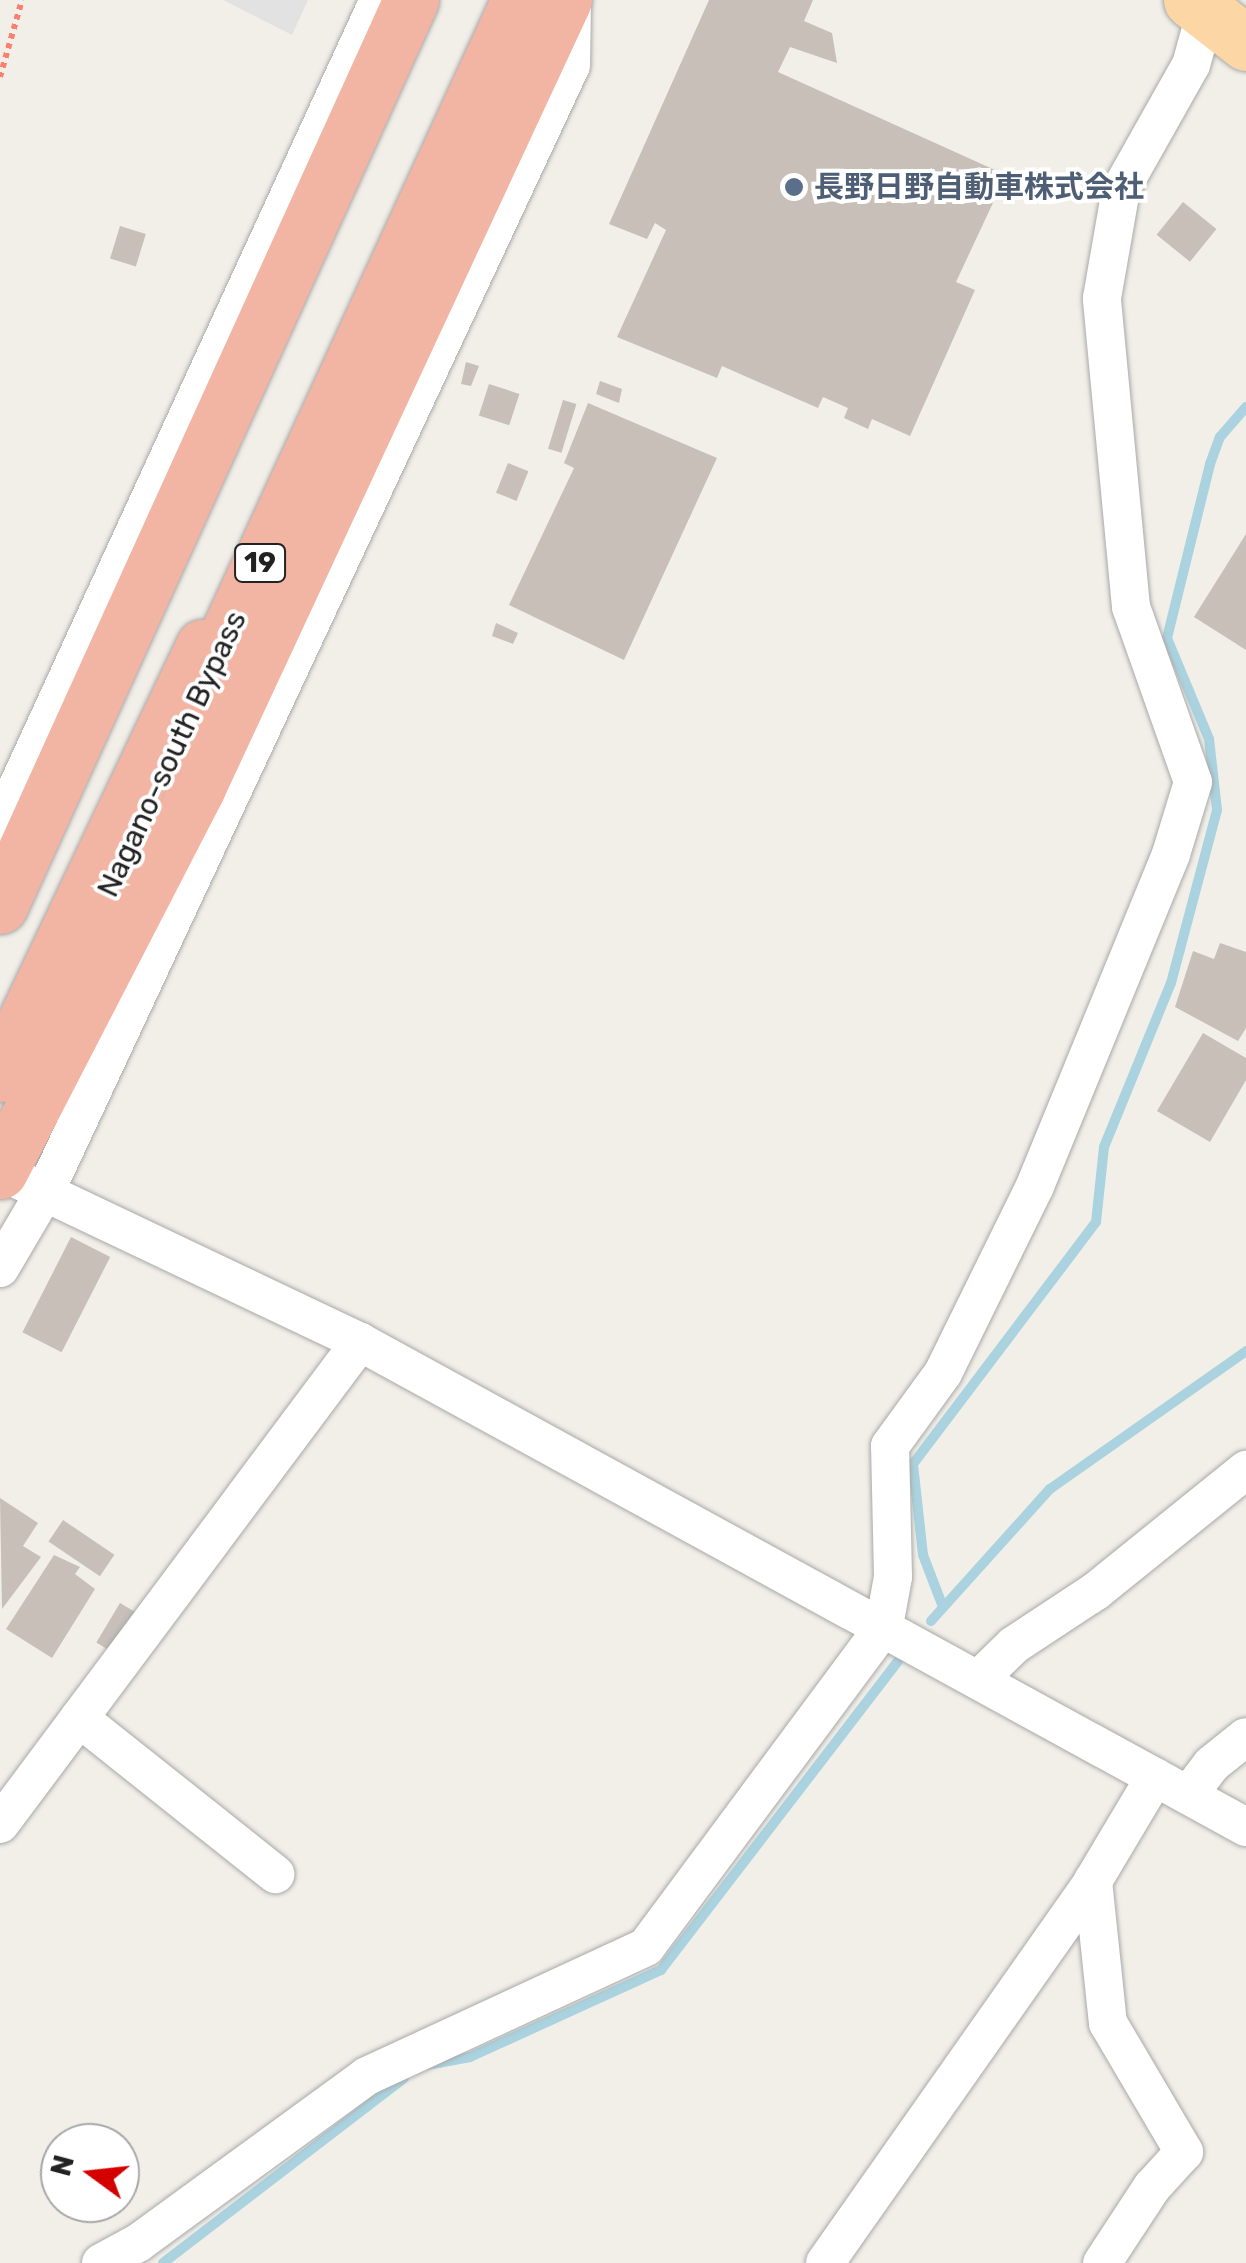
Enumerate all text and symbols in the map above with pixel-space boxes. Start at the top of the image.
place label: 長野日野自動車株式会社 [814,169,1144,205]
marker: 長野日野自動車株式会社 [783,176,805,198]
road number: 19 [232,540,288,586]
street label: Nagano-south Bypass [90,605,254,903]
north arrow [40,2123,140,2223]
text: N [44,2152,81,2180]

